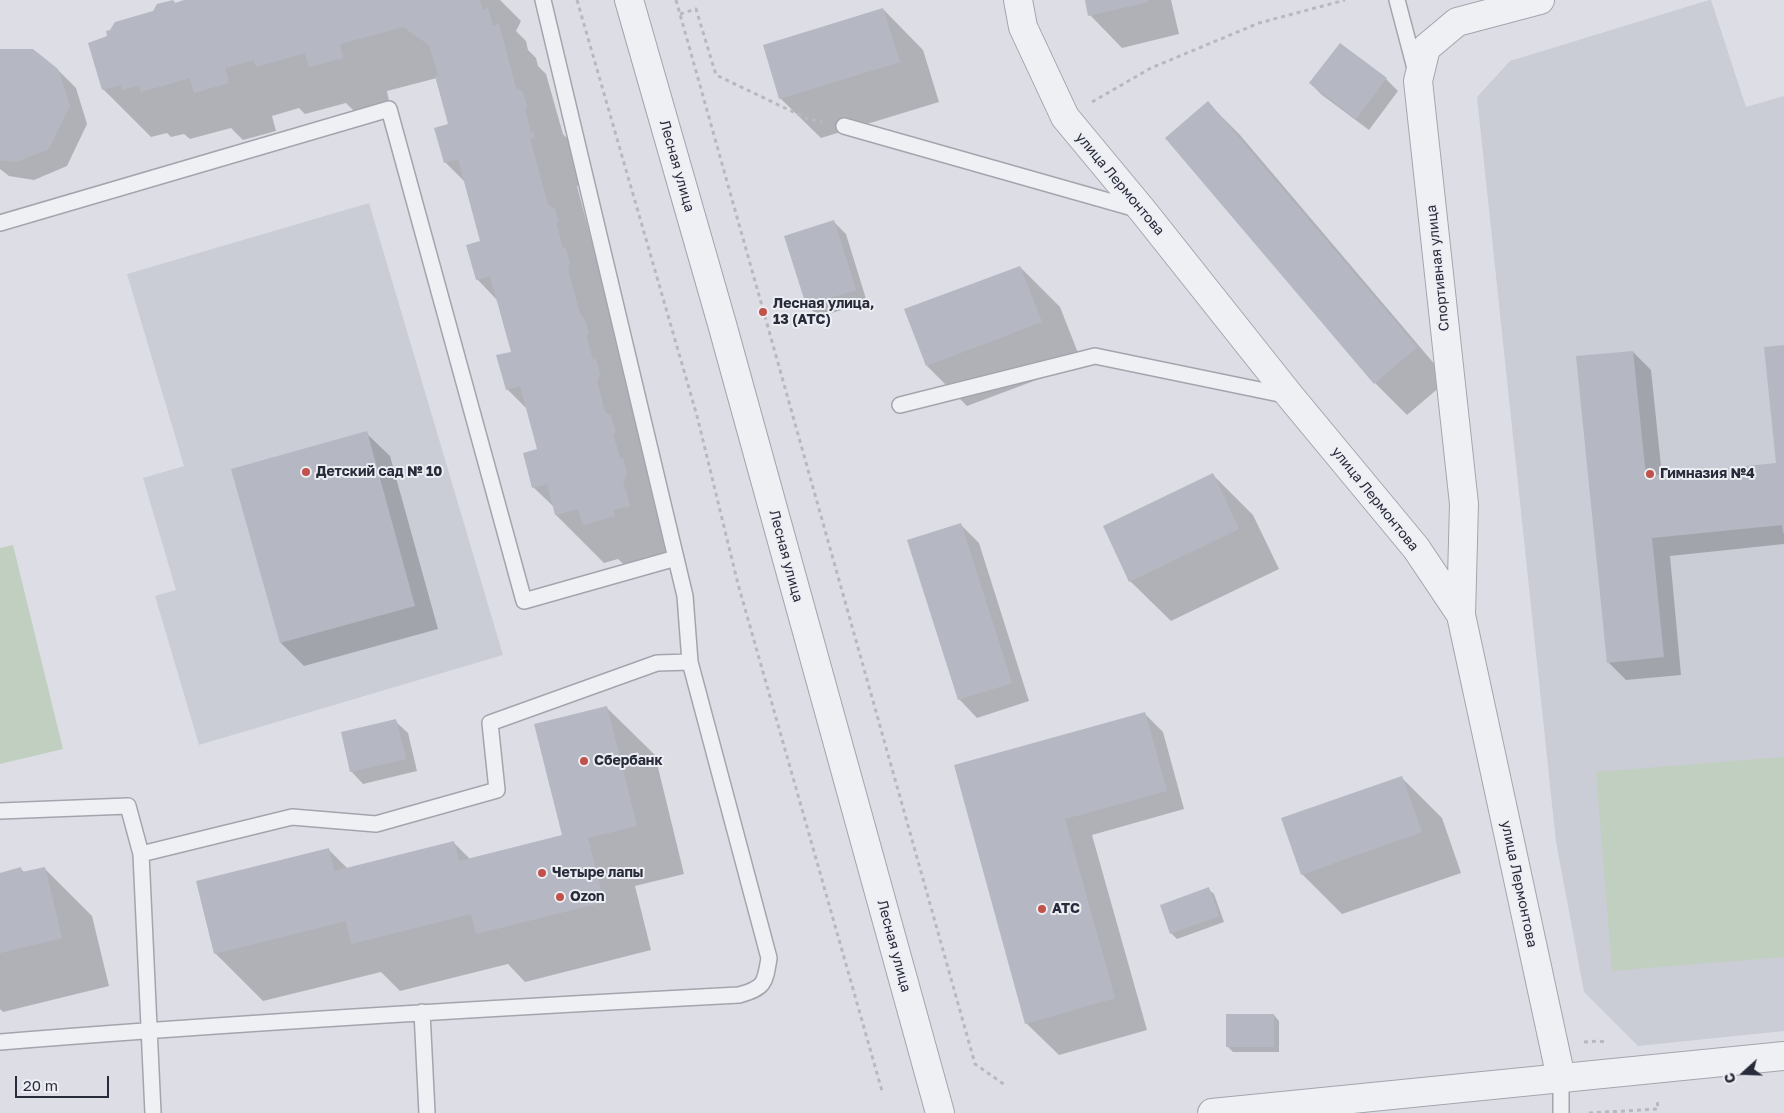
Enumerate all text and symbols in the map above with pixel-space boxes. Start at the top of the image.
street label: Лесная улица [656,118,698,214]
street label: улица Лермонтова [1072,129,1168,239]
street label: Спортивная улица [1423,204,1453,332]
place label: Лесная улица, 13 (АТС) [773,296,874,328]
marker: Лесная улица, 13 (АТС) [757,306,769,318]
street label: улица Лермонтова [1328,444,1422,554]
place label: Детский сад № 10 [316,464,442,480]
marker: Детский сад № 10 [300,466,312,478]
place label: Гимназия №4 [1660,466,1755,482]
marker: Гимназия №4 [1644,468,1656,480]
street label: Лесная улица [766,508,806,604]
place label: Сбербанк [594,753,663,769]
marker: Сбербанк [578,755,590,767]
street label: улица Лермонтова [1497,819,1541,949]
place label: Четыре лапы [552,865,644,881]
marker: Четыре лапы [536,867,548,879]
place label: Ozon [570,889,605,905]
marker: Ozon [554,891,566,903]
street label: Лесная улица [874,898,914,994]
place label: АТС [1052,901,1080,917]
marker: АТС [1036,903,1048,915]
north arrow [1719,1048,1769,1098]
scale bar [18,1066,111,1098]
text: С [1720,1071,1739,1086]
text: 20 m [23,1076,58,1094]

